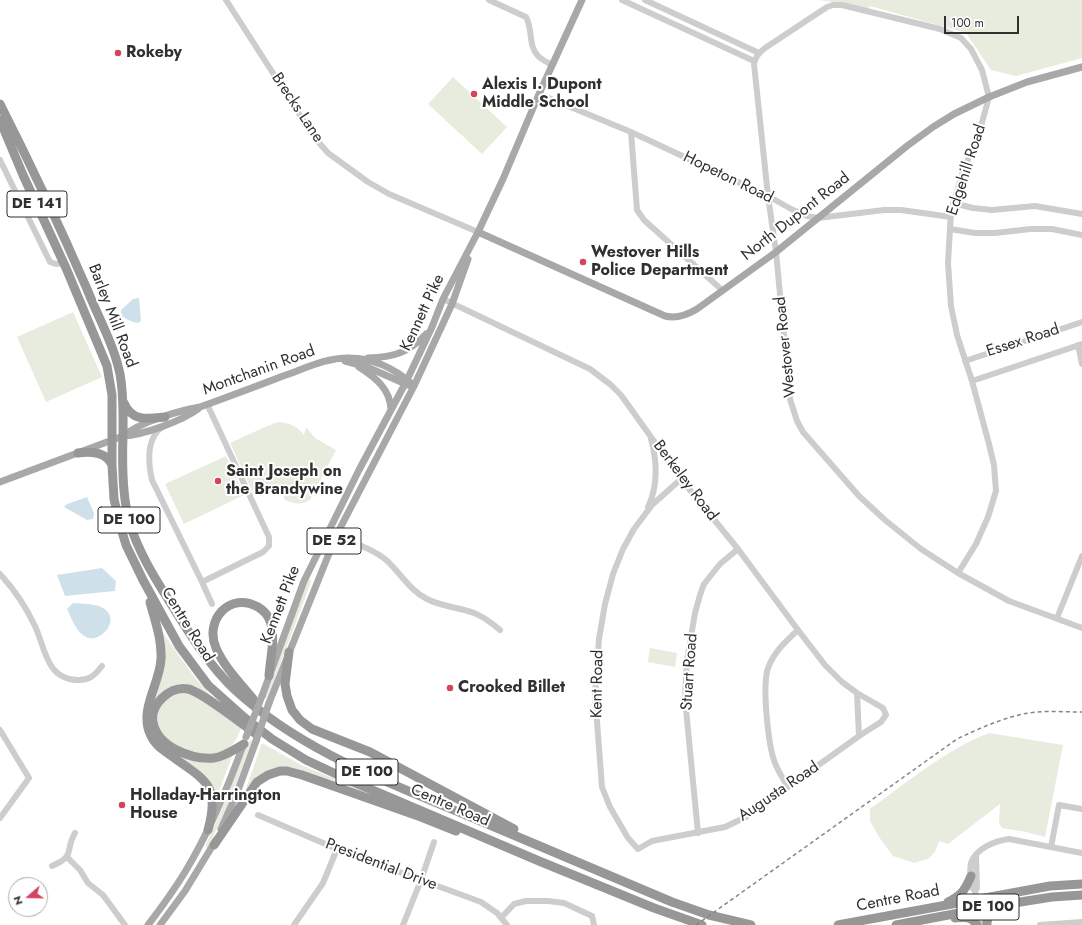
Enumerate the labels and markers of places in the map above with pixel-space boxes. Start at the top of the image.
place label: Rokeby [126,43,182,63]
marker: Rokeby [113,48,123,58]
place label: Alexis I. Dupont Middle School [482,75,602,113]
marker: Alexis I. Dupont Middle School [469,89,479,99]
place label: Westover Hills Police Department [591,243,728,281]
marker: Westover Hills Police Department [578,257,588,267]
place label: Saint Joseph on the Brandywine [226,462,343,500]
marker: Saint Joseph on the Brandywine [213,476,223,486]
place label: Crooked Billet [458,678,565,698]
marker: Crooked Billet [445,683,455,693]
place label: Holladay-Harrington House [130,786,281,824]
marker: Holladay-Harrington House [117,800,127,810]

